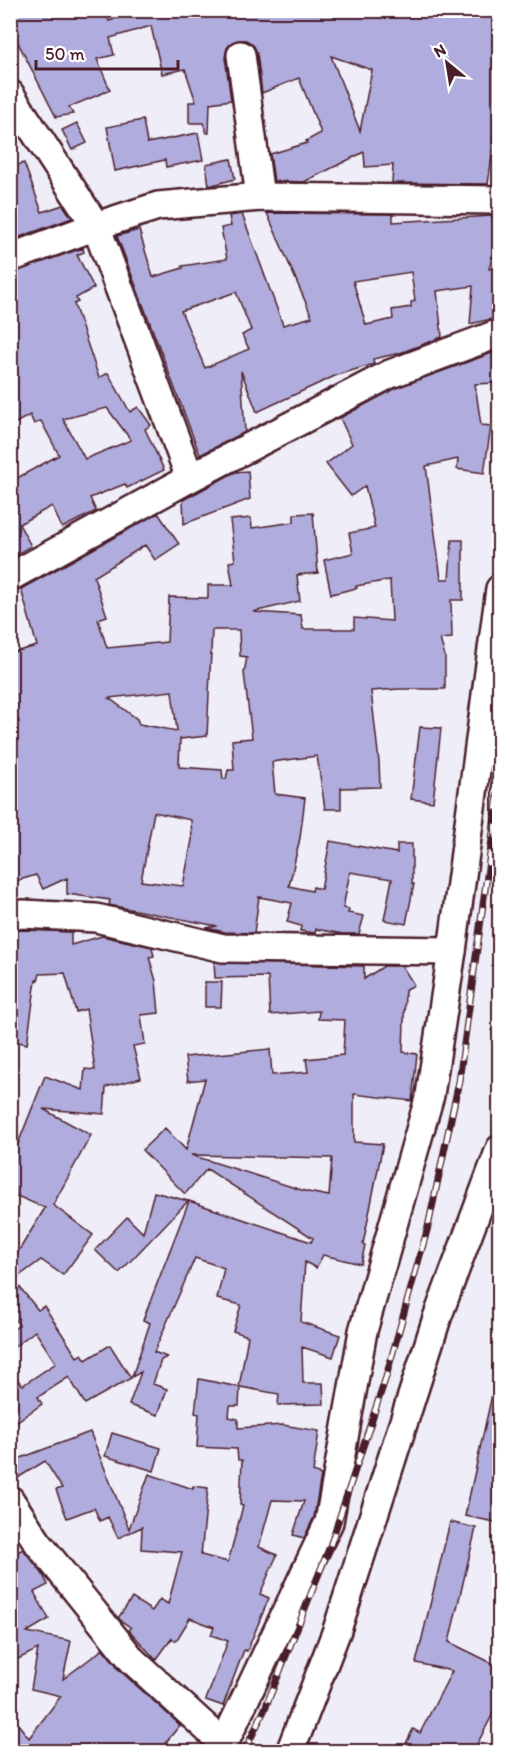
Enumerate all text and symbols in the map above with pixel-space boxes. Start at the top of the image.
scale bar [36,33,178,71]
north arrow [417,33,477,93]
text: N [430,40,449,61]
text: 50 m [45,43,85,65]

